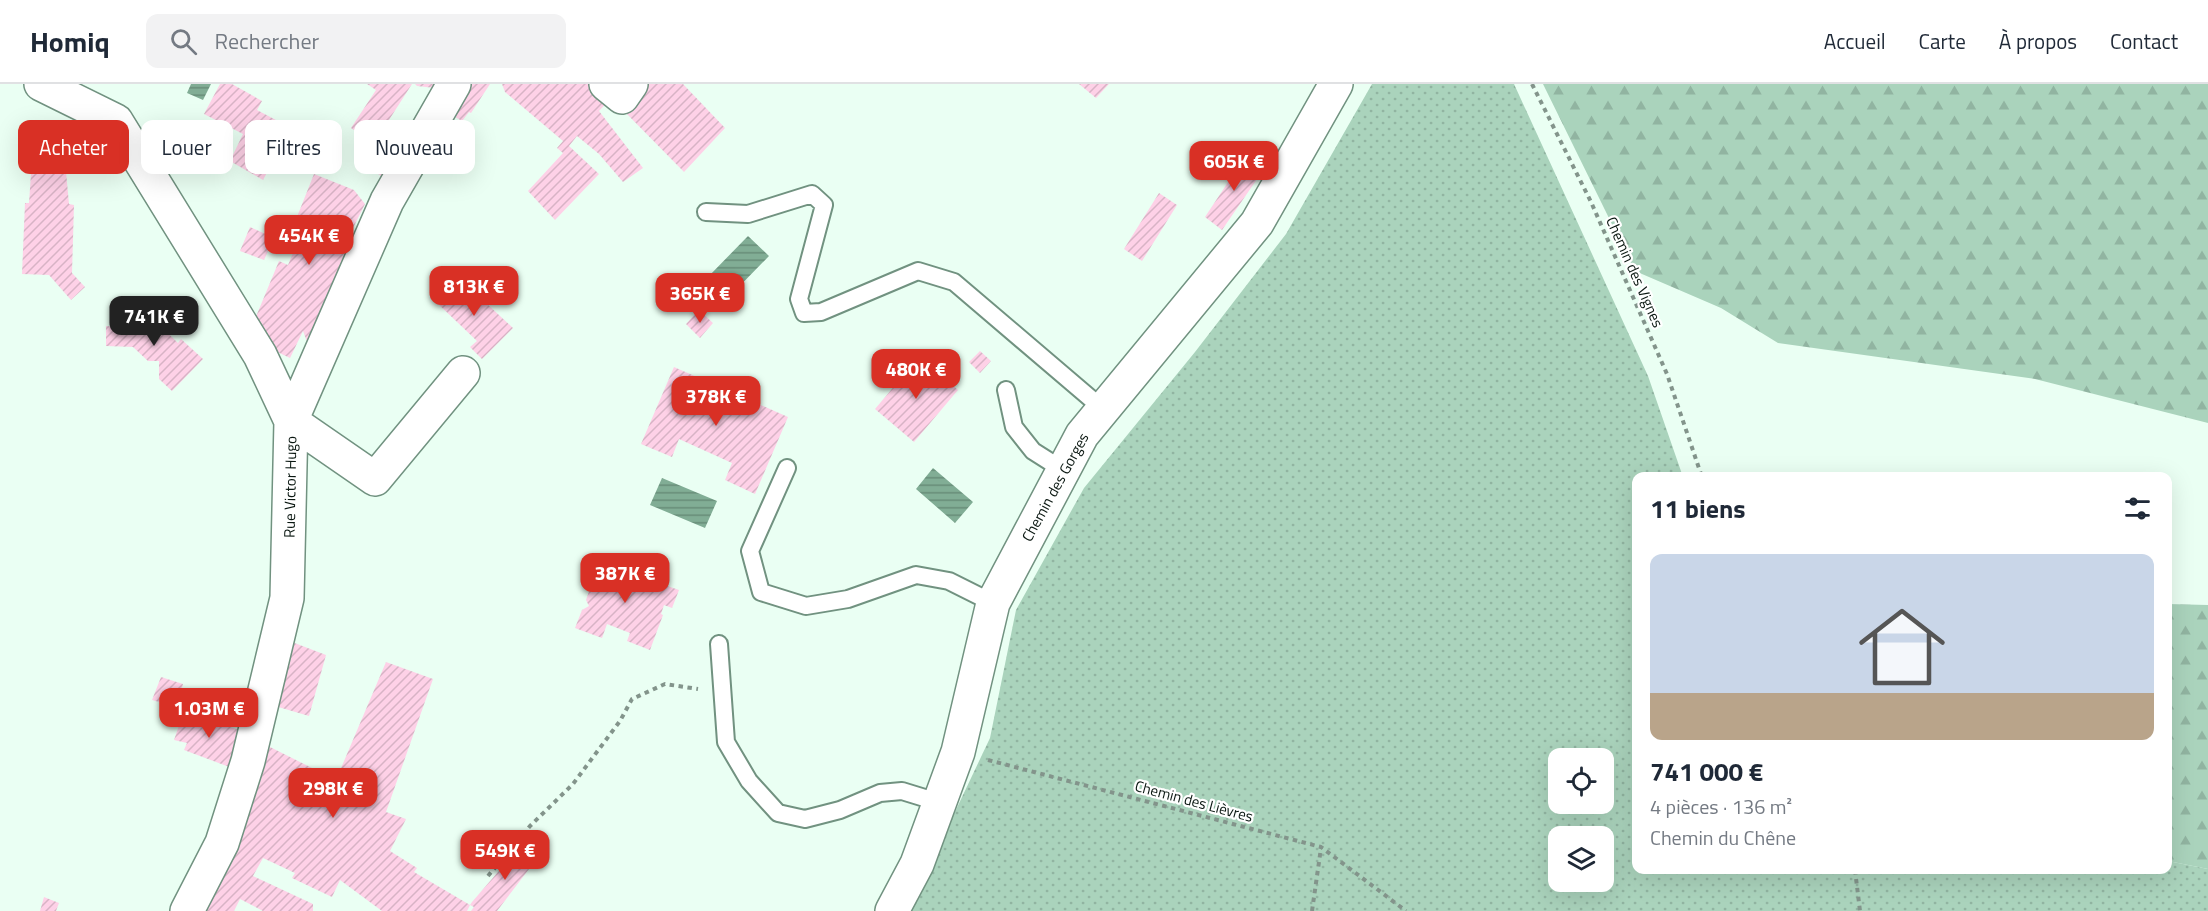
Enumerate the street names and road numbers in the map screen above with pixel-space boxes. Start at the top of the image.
street label: Chemin des Vignes [1600,213,1670,331]
street label: Chemin des Gorges [1016,428,1094,546]
street label: Rue Victor Hugo [278,436,302,538]
street label: Chemin des Lièvres [1132,774,1256,828]

